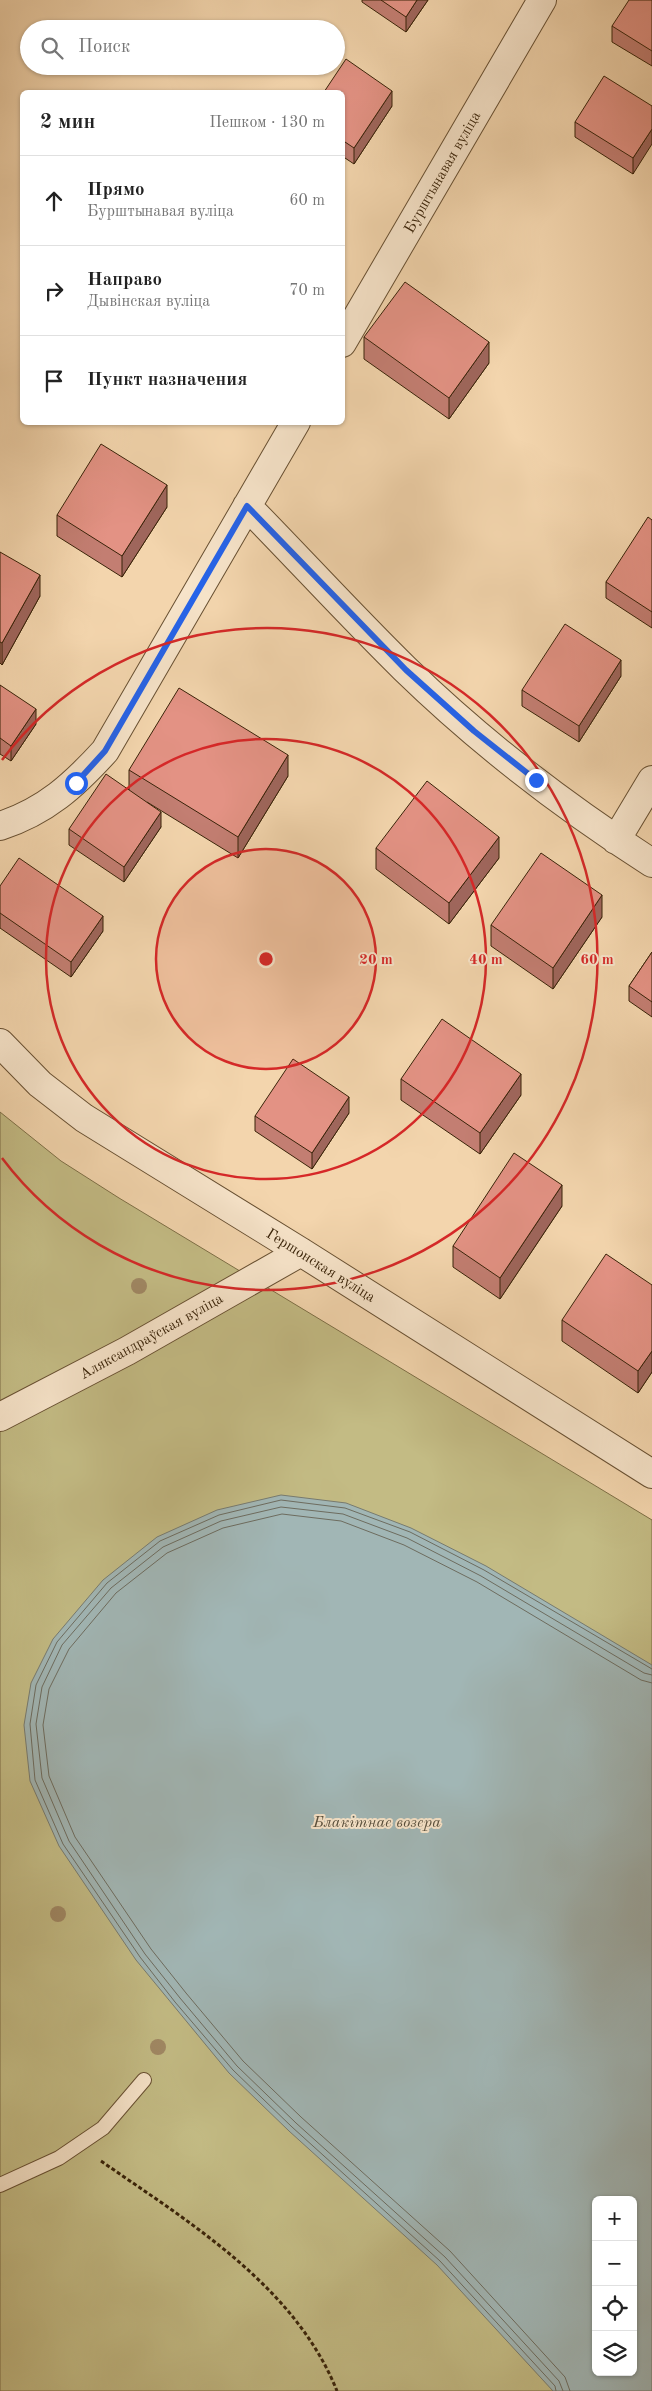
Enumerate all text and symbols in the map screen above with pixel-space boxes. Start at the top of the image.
search box [20,20,345,75]
icon: search [38,34,66,62]
text: Поиск [78,38,130,57]
street label: Бурштынавая вуліца [402,109,485,236]
text: 2 мин [40,112,95,133]
text: Пешком · 130 m [209,115,325,131]
text: Прямо [87,181,145,200]
icon: ahead [40,187,68,215]
text: 60 m [289,193,325,209]
text: Бурштынавая вуліца [87,204,234,220]
text: Направо [87,271,162,290]
icon: right [40,277,68,305]
text: 70 m [289,283,325,299]
text: Дывінская вуліца [87,294,210,310]
icon: arrive [40,367,68,395]
text: Пункт назначения [87,371,247,390]
route end [525,769,548,792]
route start [65,772,88,795]
centre of rings [257,950,275,968]
text: 20 m [359,953,393,968]
text: 40 m [469,953,503,968]
text: 60 m [580,953,614,968]
street label: Гершонская вуліца [263,1227,378,1306]
street label: Аляксандраўская вуліца [78,1291,226,1383]
water label: Блакітнае возера [312,1815,441,1831]
map controls [592,2196,637,2376]
button: + [592,2196,637,2241]
button: − [592,2241,637,2286]
button: locate [592,2286,637,2331]
button: layers [592,2331,637,2376]

